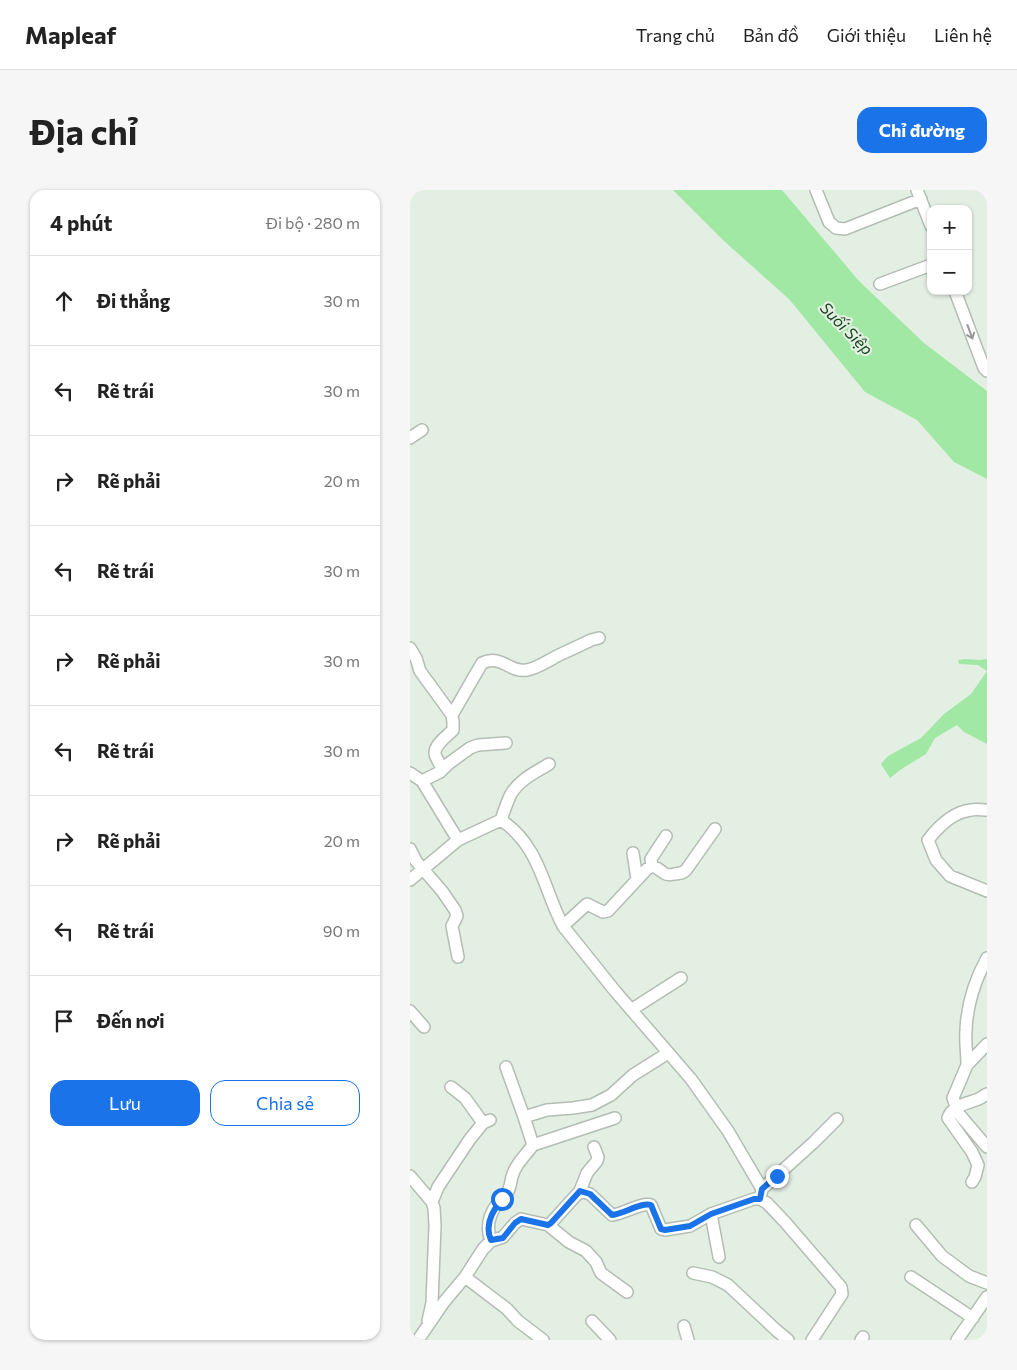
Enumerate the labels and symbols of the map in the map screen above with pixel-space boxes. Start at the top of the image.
water label: Suối Siệp [817,298,877,358]
one-way arrow [966,324,975,339]
route end [766,1165,789,1188]
route start [491,1188,514,1211]

